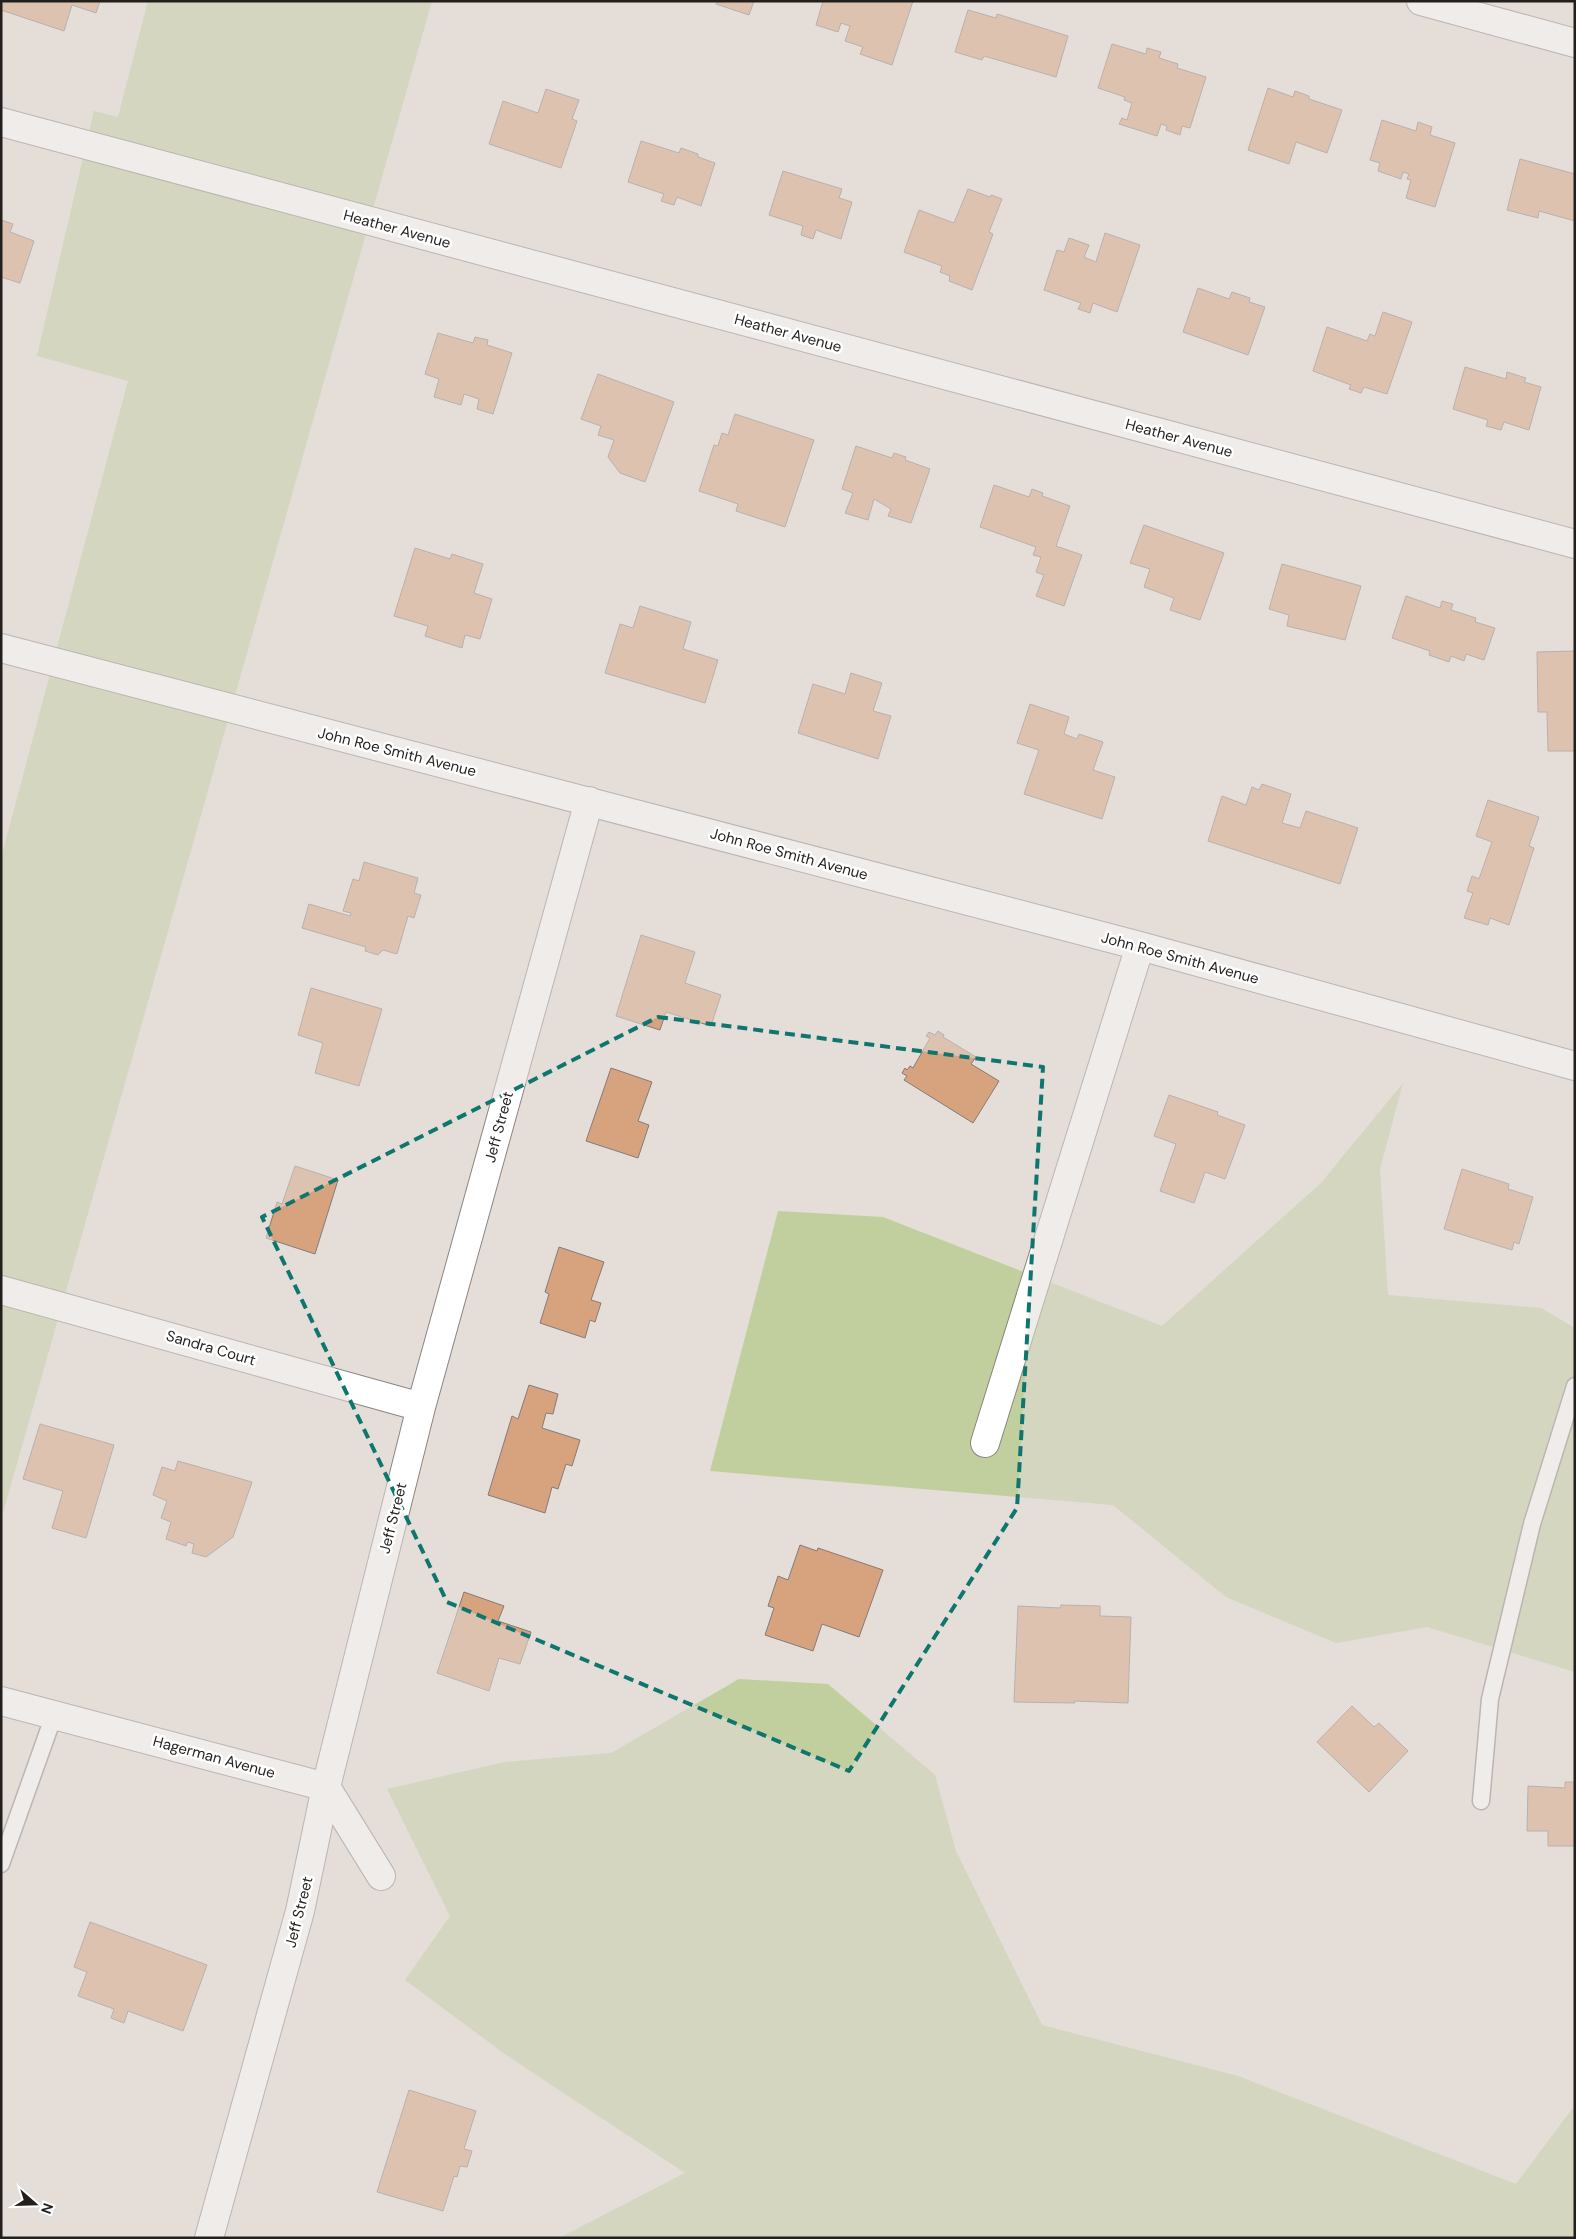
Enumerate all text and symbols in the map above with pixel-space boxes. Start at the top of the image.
street label: Heather Avenue [341,205,453,253]
street label: Heather Avenue [732,309,844,357]
street label: Heather Avenue [1123,414,1235,462]
street label: John Roe Smith Avenue [316,723,478,781]
street label: John Roe Smith Avenue [708,823,870,885]
street label: John Roe Smith Avenue [1099,927,1261,989]
street label: Jeff Street [480,1089,518,1165]
street label: Sandra Court [164,1326,258,1370]
street label: Jeff Street [374,1480,412,1556]
street label: Hagerman Avenue [151,1731,277,1783]
street label: Jeff Street [280,1874,318,1950]
north arrow [10,2179,60,2229]
text: N [37,2201,57,2216]

